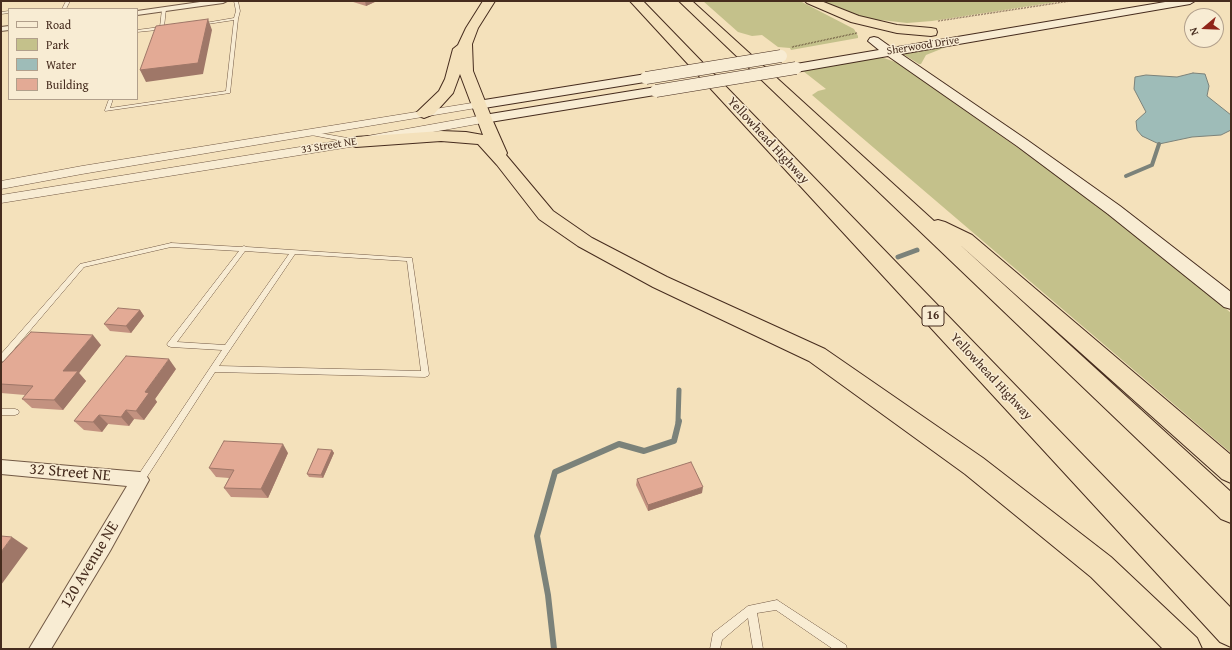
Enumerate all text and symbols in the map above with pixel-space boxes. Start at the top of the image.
legend [8,8,138,100]
north arrow [1184,8,1224,48]
text: Road [46,16,71,33]
text: N [1185,26,1202,38]
street label: Sherwood Drive [886,34,960,58]
text: Park [46,36,69,53]
text: Water [46,56,76,73]
text: Building [46,76,89,93]
street label: Yellowhead Highway [724,94,812,188]
street label: 33 Street NE [300,135,358,157]
road number: 16 [922,306,944,326]
street label: Yellowhead Highway [947,330,1035,424]
street label: 32 Street NE [29,460,111,486]
street label: 120 Avenue NE [57,518,123,612]

